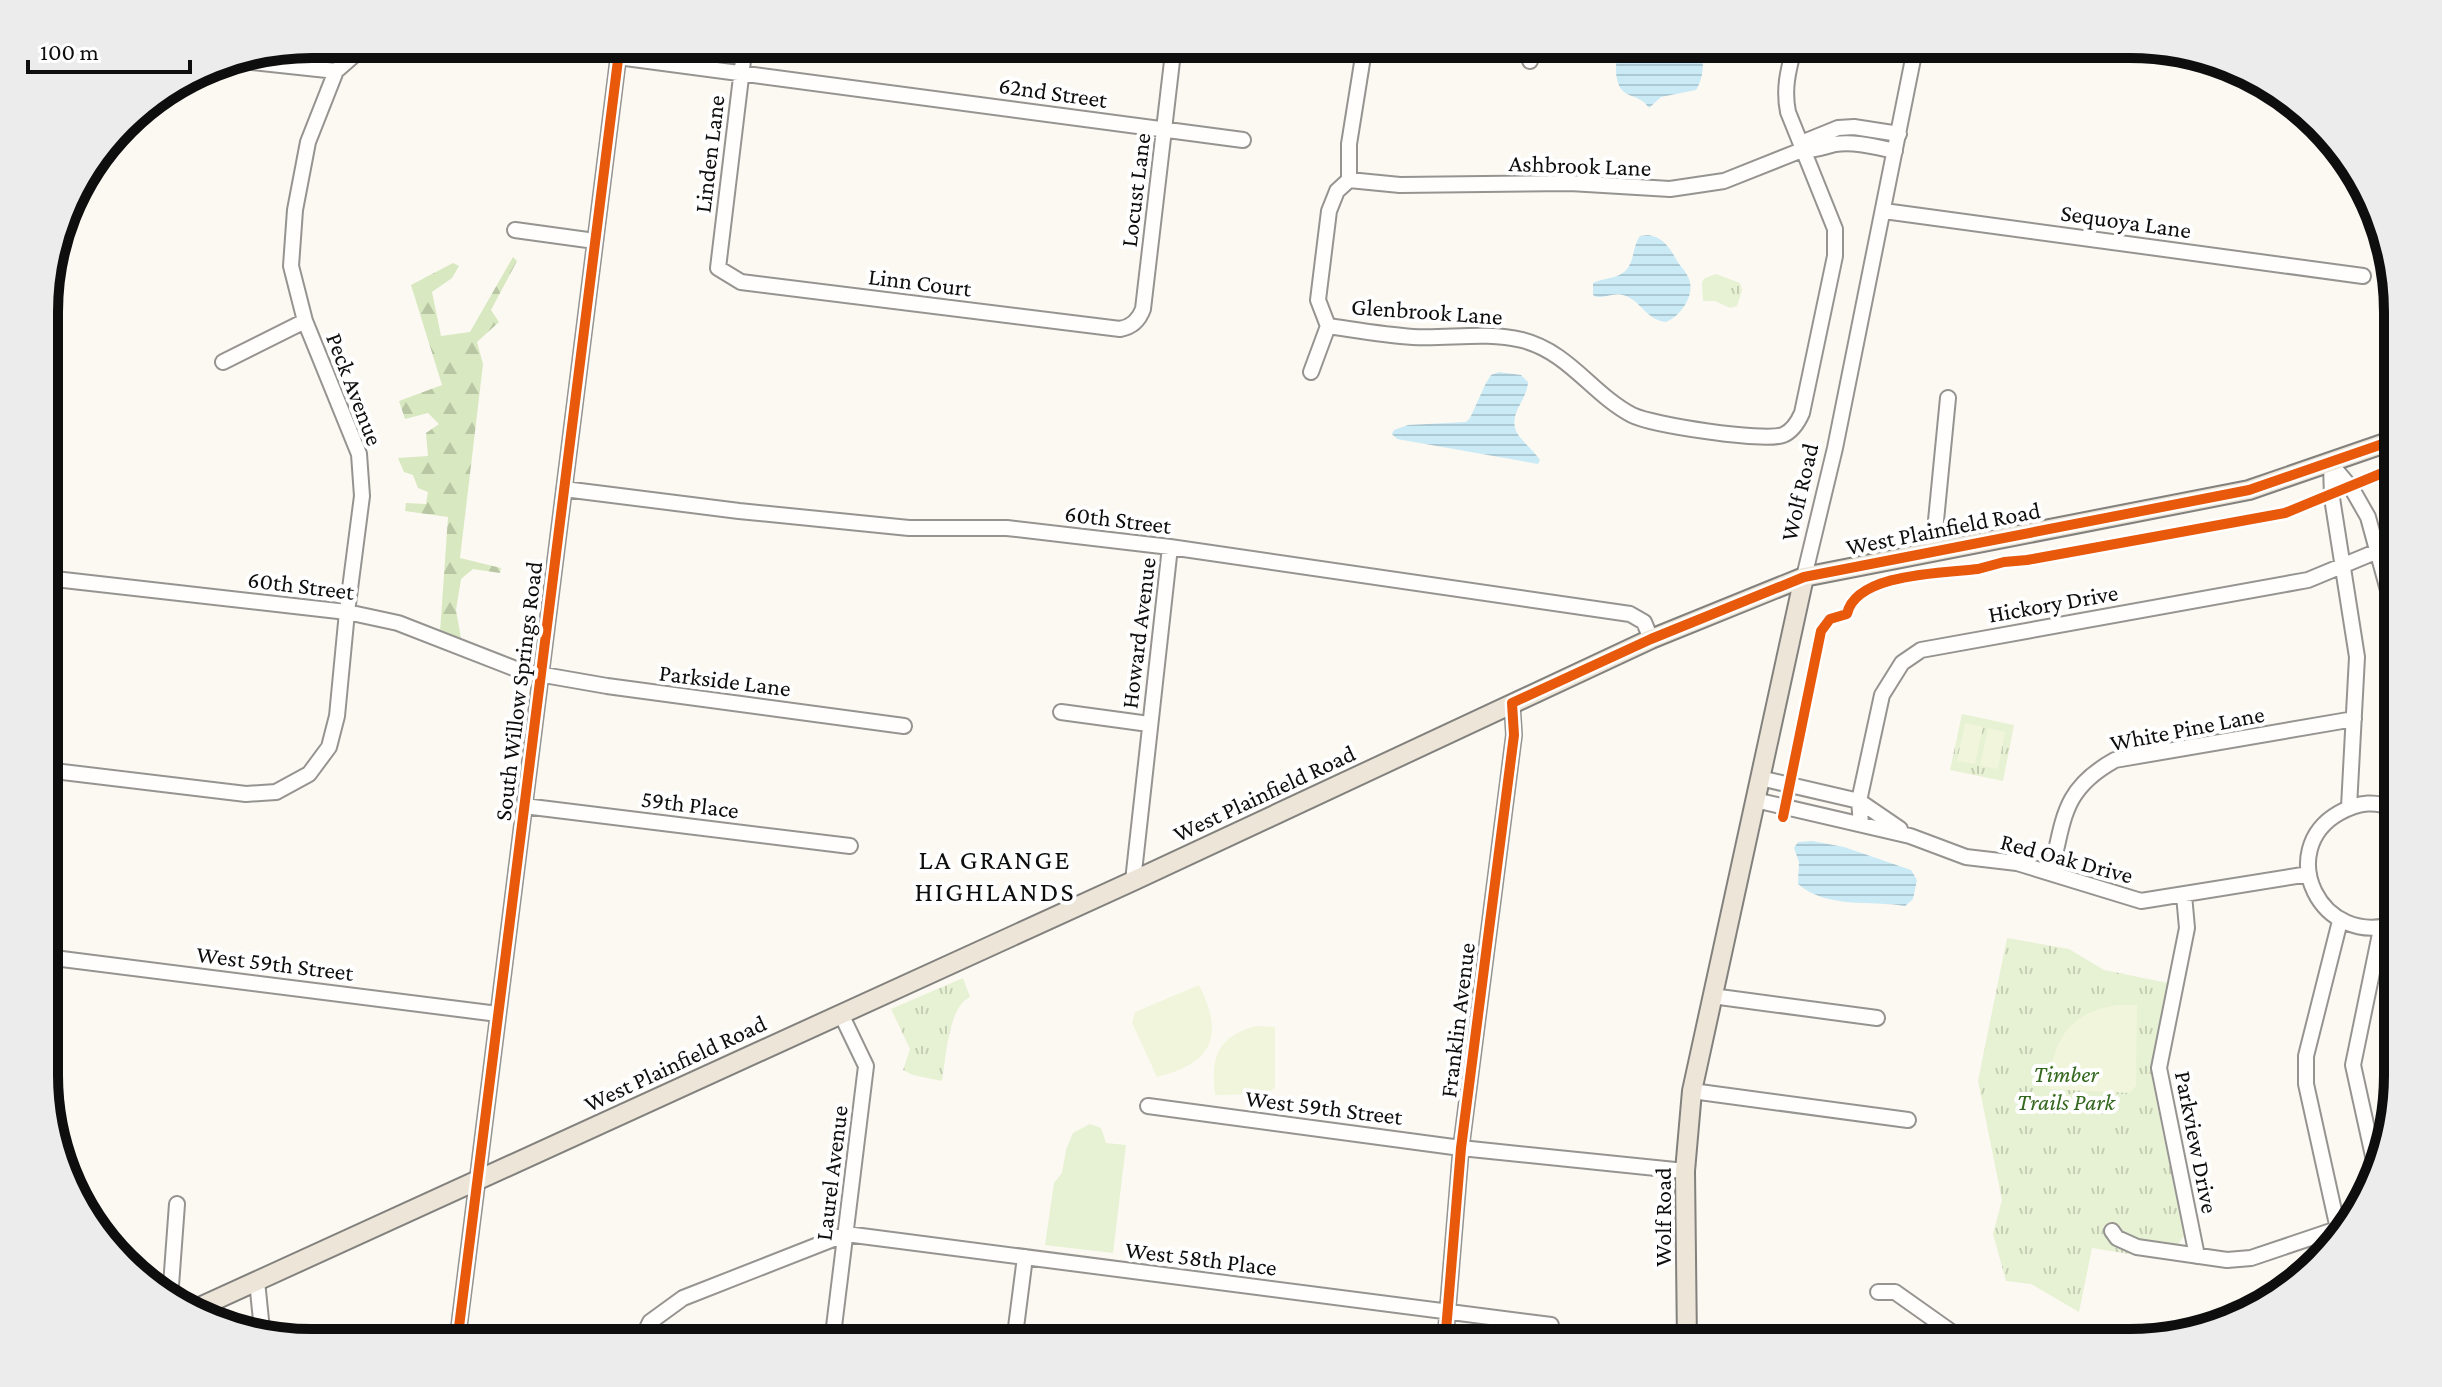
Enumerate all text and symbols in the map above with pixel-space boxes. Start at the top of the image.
scale bar [28,24,190,74]
text: 100 m [40,38,99,65]
street label: 62nd Street [997,71,1110,113]
street label: Linden Lane [688,94,730,214]
street label: Locust Lane [1115,131,1155,249]
street label: Ashbrook Lane [1508,149,1652,181]
street label: Sequoya Lane [2059,198,2193,244]
street label: Linn Court [867,262,974,302]
street label: Glenbrook Lane [1350,292,1504,330]
street label: Peck Avenue [321,329,389,449]
street label: Wolf Road [1775,440,1823,544]
street label: West Plainfield Road [1843,496,2043,560]
street label: 60th Street [1063,499,1174,539]
street label: Howard Avenue [1115,556,1161,710]
street label: South Willow Springs Road [489,559,547,822]
street label: 60th Street [246,565,357,605]
street label: Hickory Drive [1986,578,2120,628]
street label: Parkside Lane [658,659,792,701]
street label: White Pine Lane [2107,700,2267,756]
street label: West Plainfield Road [1169,739,1360,847]
street label: 59th Place [640,785,740,823]
street label: Red Oak Drive [1998,827,2136,889]
district label: LA GRANGE HIGHLANDS [914,844,1076,907]
street label: West 59th Street [195,940,356,986]
street label: Franklin Avenue [1434,941,1480,1099]
street label: West Plainfield Road [580,1009,771,1117]
park label: Timber Trails Park [2017,1060,2117,1115]
street label: Parkview Drive [2170,1069,2224,1215]
street label: West 59th Street [1244,1084,1405,1130]
street label: Laurel Avenue [809,1104,853,1242]
street label: Wolf Road [1649,1167,1676,1267]
street label: West 58th Place [1124,1235,1278,1281]

